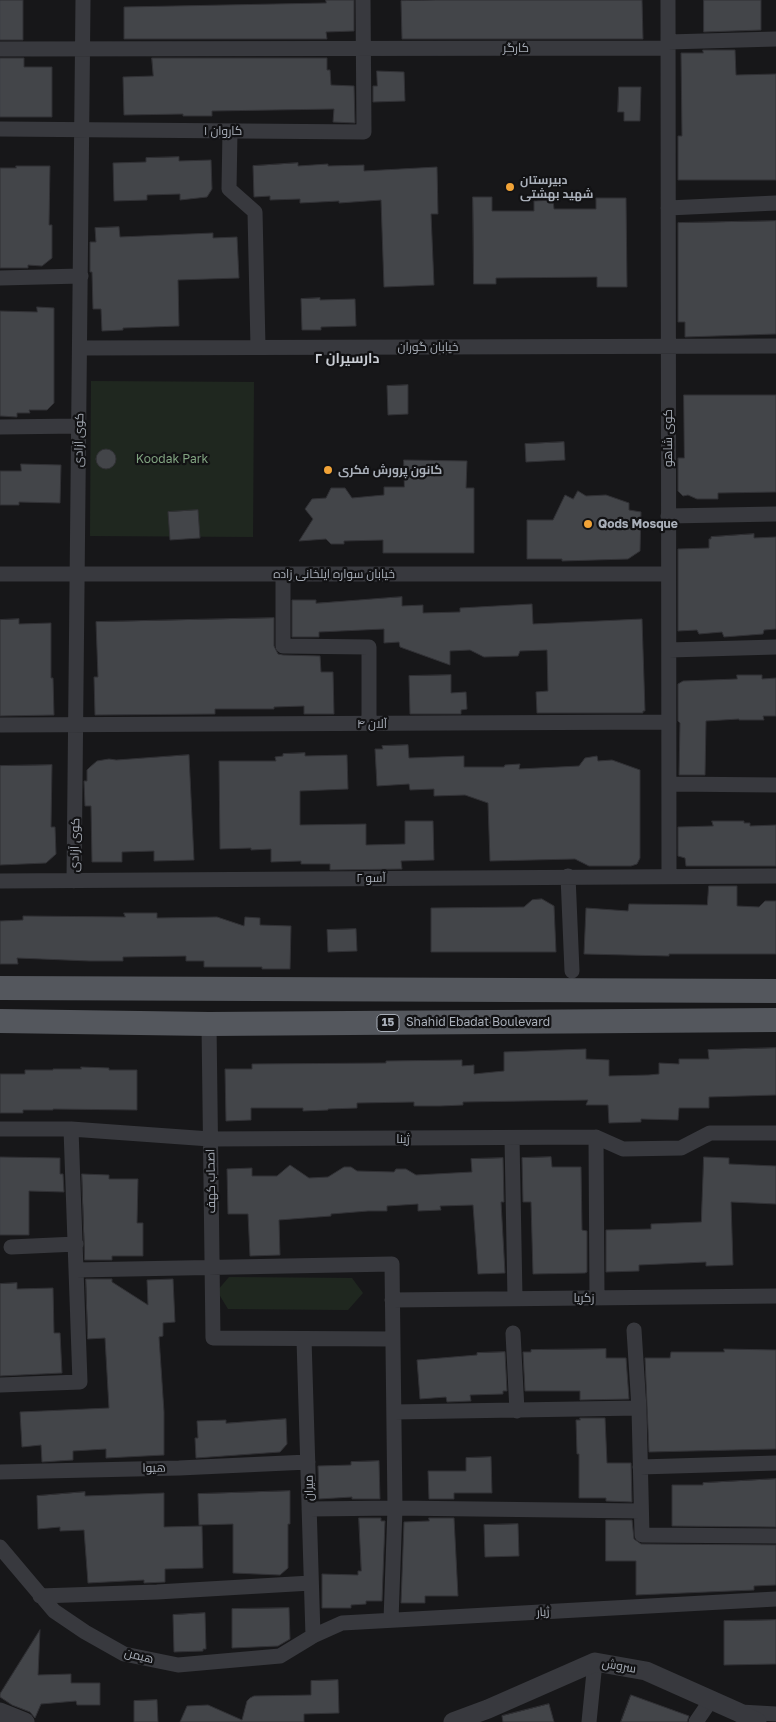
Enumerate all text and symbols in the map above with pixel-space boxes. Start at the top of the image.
street label: کارگر [503,41,529,55]
street label: کاروان ۱ [204,124,242,138]
place label: دبیرستان شهید بهشتی [520,173,593,201]
marker: دبیرستان شهید بهشتی [504,181,516,193]
street label: خیابان گوران [398,340,458,354]
district label: دارسیران ۲ [315,351,379,367]
street label: کوی شاهو [661,409,675,467]
street label: کوی آزادی [71,413,87,467]
park label: Koodak Park [136,452,208,466]
place label: کانون پرورش فکری [338,463,442,477]
marker: کانون پرورش فکری [322,464,334,476]
place label: Qods Mosque [598,517,678,531]
marker: Qods Mosque [582,518,594,530]
street label: خیابان سواره ایلخانی زاده [273,567,395,581]
street label: آلان ۴ [357,717,387,731]
street label: کوی آزادی [67,818,83,872]
street label: آسو ۲ [356,871,386,885]
road number: 15 [377,1014,399,1032]
street label: Shahid Ebadat Boulevard [406,1015,550,1029]
street label: ژینا [396,1132,410,1146]
street label: اصحاب کهف [203,1149,219,1213]
street label: زکریا [574,1291,594,1305]
street label: هیوا [142,1461,166,1475]
street label: میران [302,1475,316,1501]
street label: ژیار [536,1604,550,1620]
street label: هیمن [123,1645,155,1667]
street label: سروش [601,1656,637,1676]

